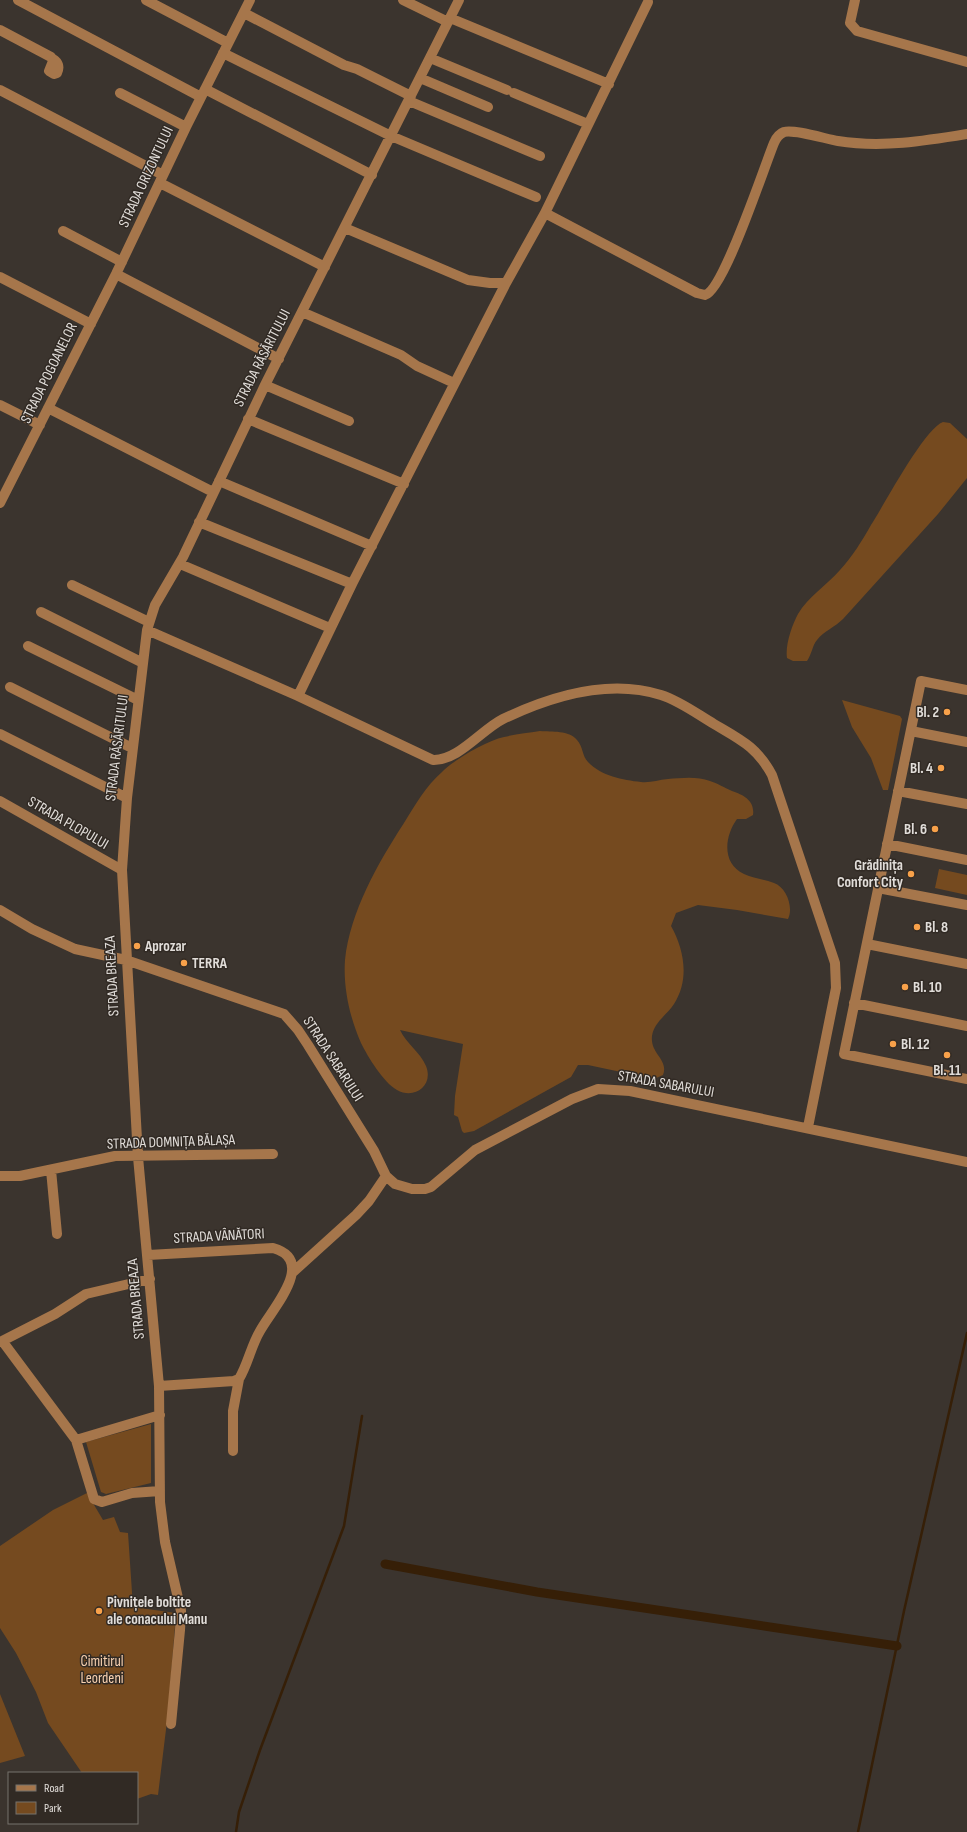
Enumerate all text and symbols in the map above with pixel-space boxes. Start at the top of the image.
street label: STRADA ORIZONTULUI [114,123,178,231]
street label: STRADA RĂSĂRITULUI [229,306,295,410]
street label: STRADA POGOANELOR [16,319,82,427]
street label: STRADA RĂSĂRITULUI [101,694,133,802]
place label: Bl. 2 [916,703,939,722]
marker: Bl. 2 [942,707,952,717]
place label: Bl. 4 [910,759,933,778]
marker: Bl. 4 [936,763,946,773]
street label: STRADA PLOPULUI [24,792,112,854]
place label: Bl. 6 [904,820,927,839]
marker: Bl. 6 [930,824,940,834]
place label: Grădinița Confort City [837,856,904,892]
marker: Grădinița Confort City [906,869,916,879]
place label: Bl. 8 [925,918,948,937]
marker: Bl. 8 [912,922,922,932]
street label: STRADA BREAZA [100,935,124,1017]
place label: Aprozar [144,937,187,956]
marker: Aprozar [132,941,142,951]
place label: TERRA [192,954,228,973]
marker: TERRA [179,958,189,968]
place label: Bl. 10 [913,978,942,997]
marker: Bl. 10 [900,982,910,992]
street label: STRADA SABARULUI [298,1013,368,1105]
place label: Bl. 12 [901,1035,930,1054]
marker: Bl. 12 [888,1039,898,1049]
marker: Bl. 11 [942,1050,952,1060]
place label: Bl. 11 [933,1061,961,1080]
street label: STRADA SABARULUI [616,1066,716,1102]
street label: STRADA DOMNIȚA BĂLAȘA [107,1130,236,1154]
street label: STRADA VÂNĂTORI [173,1224,265,1248]
street label: STRADA BREAZA [123,1257,149,1340]
place label: Pivnițele boltite ale conacului Manu [107,1593,207,1629]
marker: Pivnițele boltite ale conacului Manu [94,1606,104,1616]
park label: Cimitirul Leordeni [80,1652,124,1688]
legend [8,1772,138,1824]
text: Road [44,1781,64,1796]
text: Park [44,1801,62,1816]

